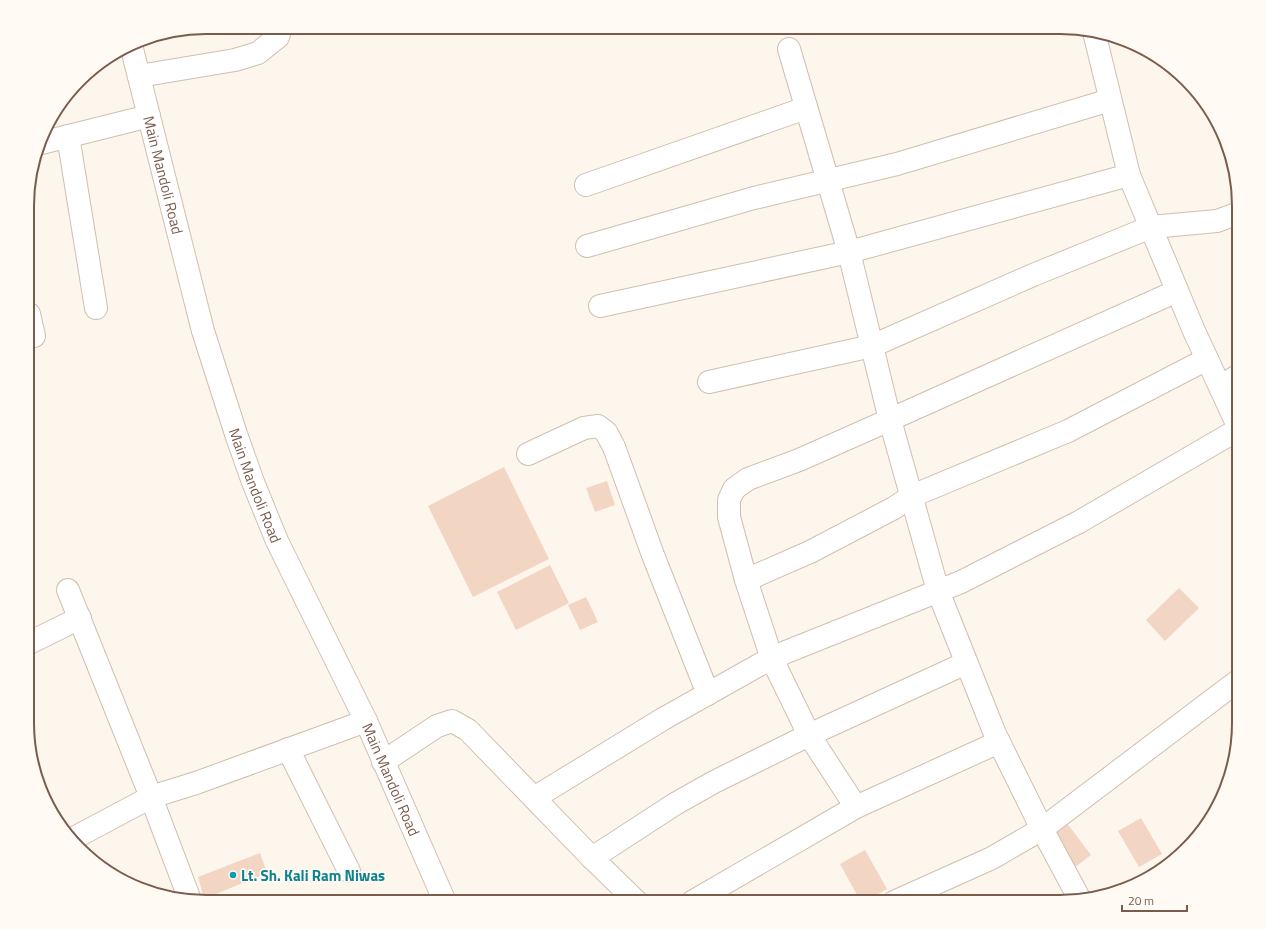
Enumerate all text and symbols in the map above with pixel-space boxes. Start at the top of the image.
street label: Main Mandoli Road [138,113,190,237]
street label: Main Mandoli Road [223,425,288,546]
street label: Main Mandoli Road [357,719,426,839]
place label: Lt. Sh. Kali Ram Niwas [241,864,385,887]
marker: Lt. Sh. Kali Ram Niwas [228,870,238,880]
scale bar [1122,887,1187,913]
text: 20 m [1128,891,1154,910]

